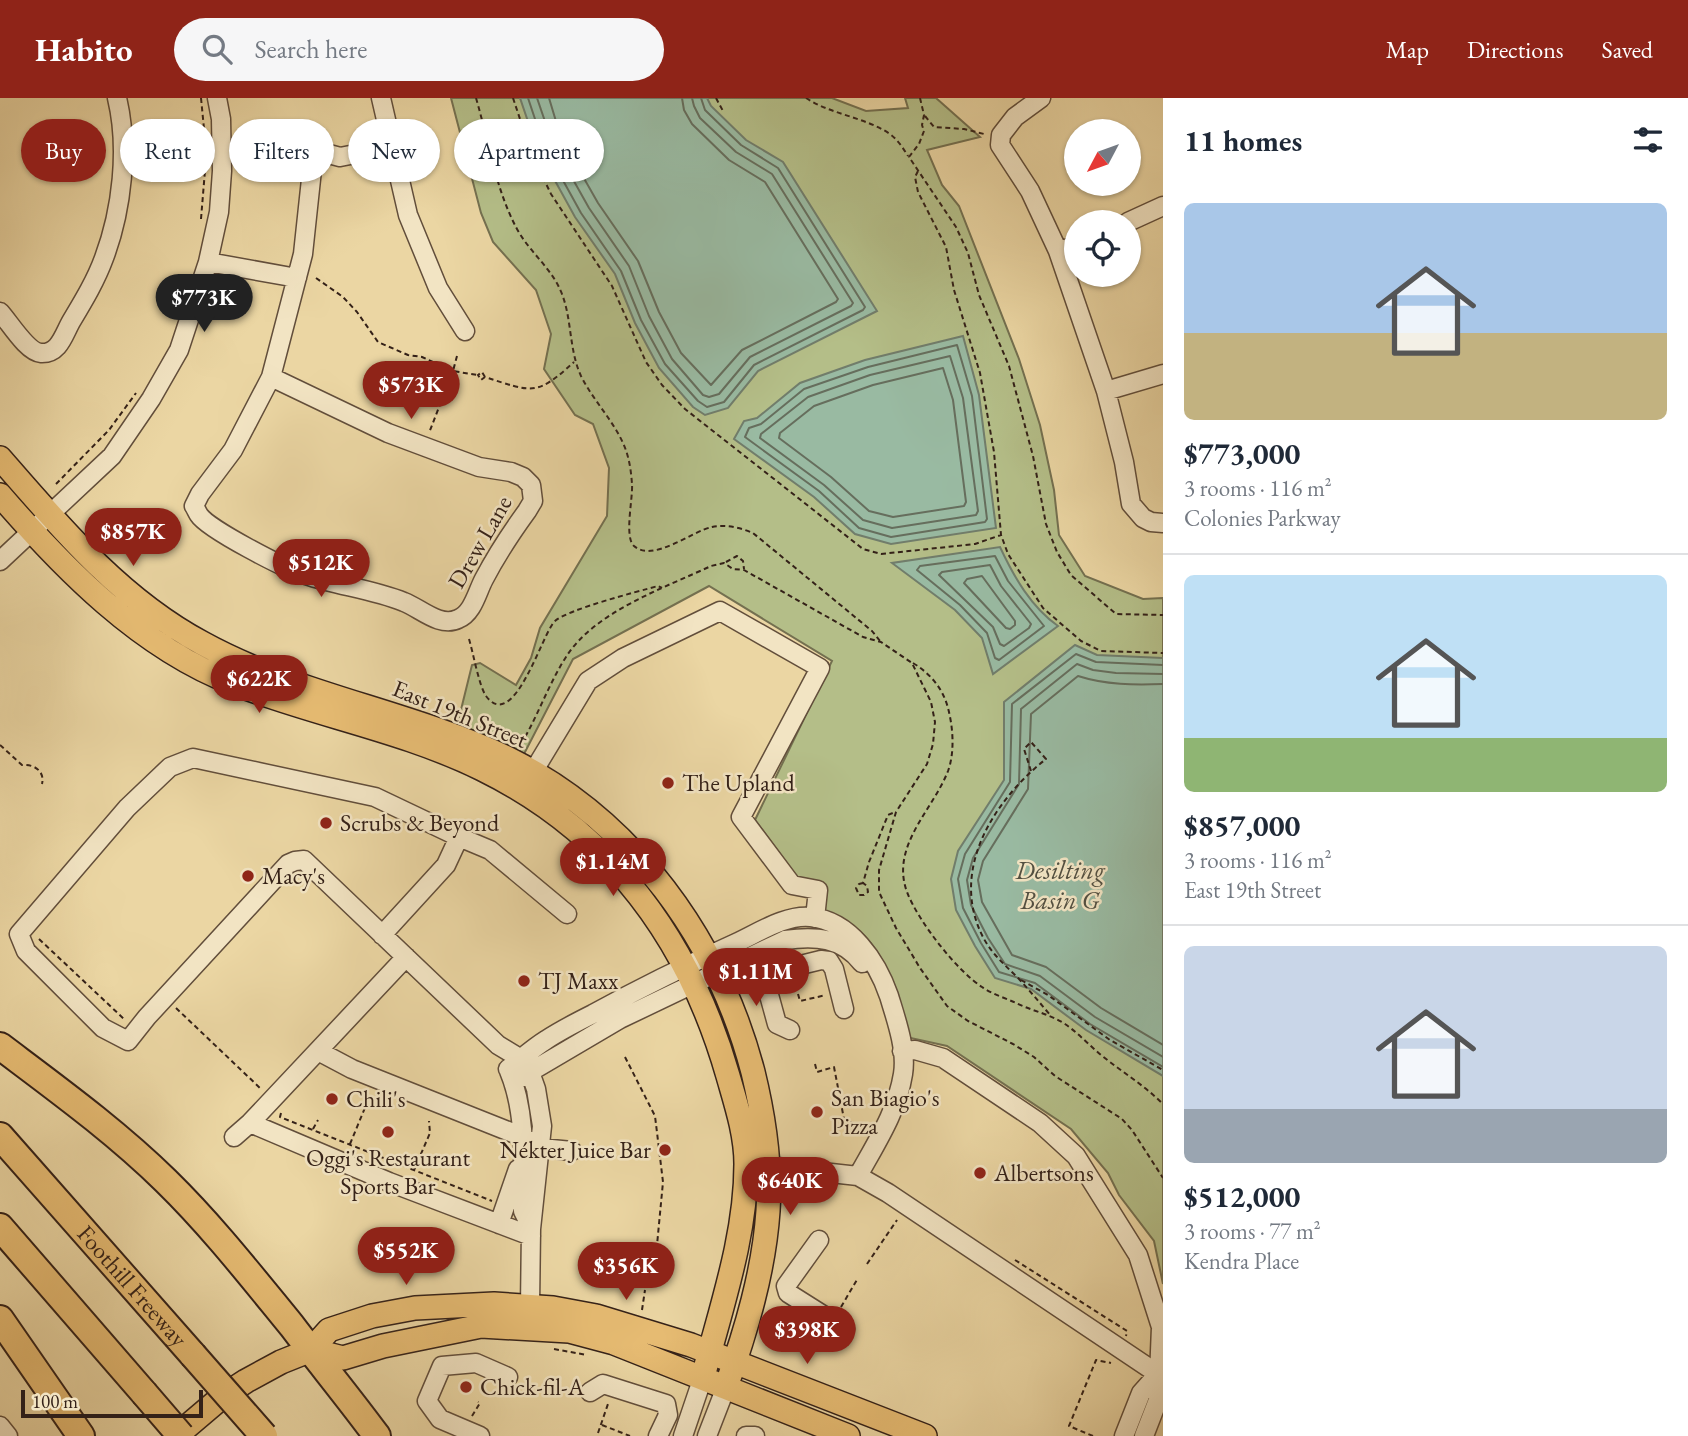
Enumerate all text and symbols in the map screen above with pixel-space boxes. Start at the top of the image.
search box [174,18,664,81]
text: Habito [35,28,132,71]
icon: search [198,30,236,68]
text: Search here [254,32,367,66]
text: Map [1386,34,1429,65]
text: Directions [1467,34,1564,65]
text: Saved [1602,34,1653,65]
chip: Buy [21,119,106,182]
chip: Rent [120,119,215,182]
chip: Filters [229,119,334,182]
chip: New [348,119,440,182]
chip: Apartment [454,119,604,182]
north arrow [1064,119,1141,196]
map controls [1064,119,1141,287]
text: 11 homes [1184,121,1302,160]
icon: filters [1629,121,1667,159]
button: locate [1064,210,1141,287]
icon: home [1363,248,1489,374]
pin: $773K [155,274,253,334]
text: $773K [172,282,236,312]
pin: $573K [362,362,460,421]
text: $573K [379,369,443,399]
text: $773,000 [1184,434,1300,473]
text: 3 rooms · 116 m² [1184,473,1332,503]
street label: Drew Lane [441,490,519,594]
text: Colonies Parkway [1184,503,1341,533]
pin: $857K [84,508,182,568]
text: $857K [101,516,165,546]
pin: $512K [272,540,370,599]
text: $512K [289,547,353,577]
icon: home [1363,620,1489,746]
pin: $622K [210,656,308,715]
text: $622K [227,663,291,693]
street label: East 19th Street [388,672,533,755]
place label: The Upland [682,767,795,798]
marker: The Upland [660,775,676,791]
text: $857,000 [1184,806,1300,845]
place label: Scrubs & Beyond [340,807,500,838]
marker: Scrubs & Beyond [318,815,334,831]
pin: $1.14M [556,838,670,898]
text: 3 rooms · 116 m² [1184,845,1332,875]
text: $1.14M [576,846,650,876]
water label: Desilting Basin G [1014,853,1106,917]
place label: Macy's [262,860,325,891]
marker: Macy's [240,868,256,884]
text: East 19th Street [1184,875,1321,905]
pin: $1.11M [699,948,813,1008]
text: $1.11M [719,956,793,986]
place label: TJ Maxx [538,965,619,996]
marker: TJ Maxx [516,973,532,989]
icon: home [1363,991,1489,1117]
place label: San Biagio's Pizza [831,1082,940,1141]
place label: Chili's [346,1083,405,1114]
marker: Chili's [324,1091,340,1107]
marker: San Biagio's Pizza [809,1104,825,1120]
marker: Oggi's Restaurant Sports Bar [380,1124,396,1140]
place label: Nékter Juice Bar [500,1134,651,1165]
place label: Oggi's Restaurant Sports Bar [306,1142,471,1201]
marker: Nékter Juice Bar [657,1142,673,1158]
place label: Albertsons [993,1157,1094,1188]
pin: $640K [741,1158,839,1217]
text: $640K [758,1165,822,1195]
marker: Albertsons [972,1165,988,1181]
text: $512,000 [1184,1177,1300,1216]
text: 3 rooms · 77 m² [1184,1216,1321,1246]
street label: Foothill Freeway [71,1218,195,1353]
pin: $552K [357,1228,455,1287]
text: $552K [374,1235,438,1265]
pin: $356K [577,1242,675,1302]
text: Kendra Place [1184,1246,1299,1276]
text: $356K [594,1250,658,1280]
pin: $398K [758,1306,856,1366]
text: $398K [775,1314,839,1344]
place label: Chick-fil-A [480,1371,585,1402]
marker: Chick-fil-A [458,1379,474,1395]
scale bar [21,1387,203,1419]
text: 100 m [32,1389,78,1414]

